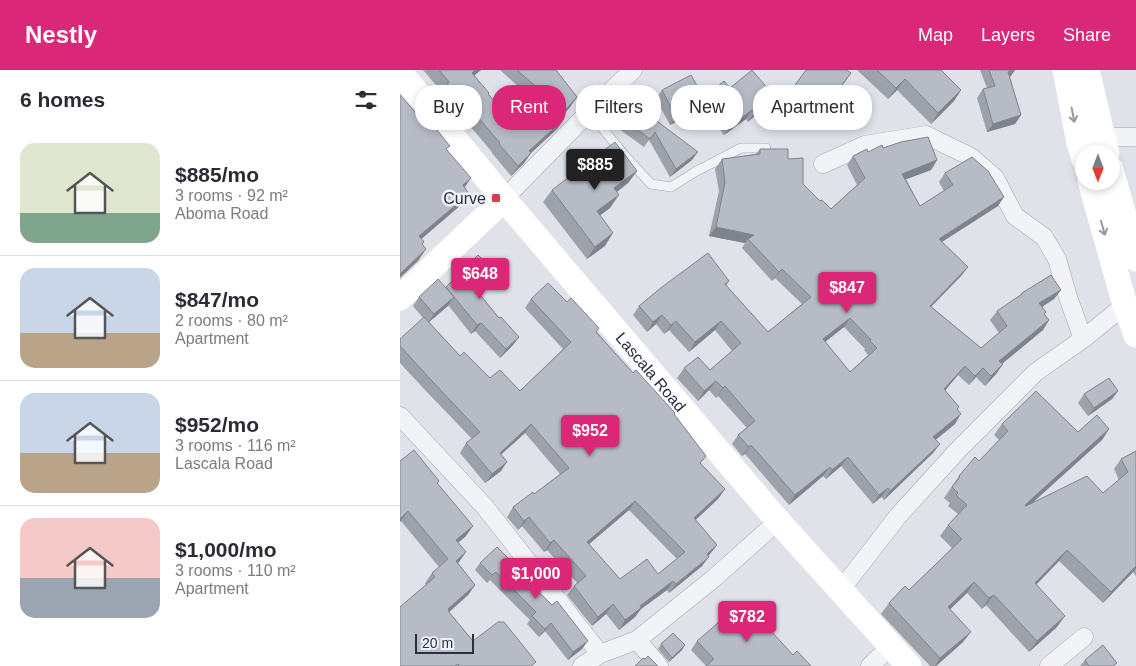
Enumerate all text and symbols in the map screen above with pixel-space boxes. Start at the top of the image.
text: Nestly [25,21,97,48]
text: Map [918,25,953,45]
text: Layers [981,25,1035,45]
text: Share [1063,25,1111,45]
chip: Buy [415,85,482,130]
chip: Rent [492,85,566,130]
chip: Filters [576,85,661,130]
chip: New [671,85,743,130]
chip: Apartment [753,85,872,130]
icon: filters [352,86,380,114]
text: 6 homes [20,88,105,111]
one-way arrow [1069,106,1079,122]
north arrow [1075,145,1120,190]
map controls [1075,145,1120,190]
pin: $885 [565,148,625,191]
text: $885 [577,156,613,173]
icon: home [60,163,120,223]
text: $885/mo [175,163,259,186]
text: 3 rooms · 92 m² [175,187,288,204]
place label: Curve [443,190,486,207]
marker: Curve [490,192,502,204]
text: Aboma Road [175,205,268,222]
one-way arrow [1099,220,1109,236]
pin: $648 [450,258,510,300]
text: $648 [462,265,498,282]
pin: $847 [817,272,877,314]
text: $847 [829,279,865,296]
icon: home [60,288,120,348]
text: $847/mo [175,288,259,311]
text: 2 rooms · 80 m² [175,312,288,329]
street label: Lascala Road [613,329,689,415]
text: Apartment [175,330,249,347]
icon: home [60,413,120,473]
text: $952/mo [175,413,259,436]
pin: $952 [560,414,620,457]
text: $952 [572,422,608,439]
text: 3 rooms · 116 m² [175,437,296,454]
text: Lascala Road [175,455,273,472]
icon: home [60,538,120,598]
text: $1,000/mo [175,538,277,561]
pin: $1,000 [495,558,577,600]
text: 3 rooms · 110 m² [175,562,296,579]
text: $1,000 [512,565,560,582]
text: Apartment [175,580,249,597]
pin: $782 [717,600,777,643]
text: $782 [729,608,765,625]
scale bar [415,631,474,654]
text: 20 m [422,635,453,651]

